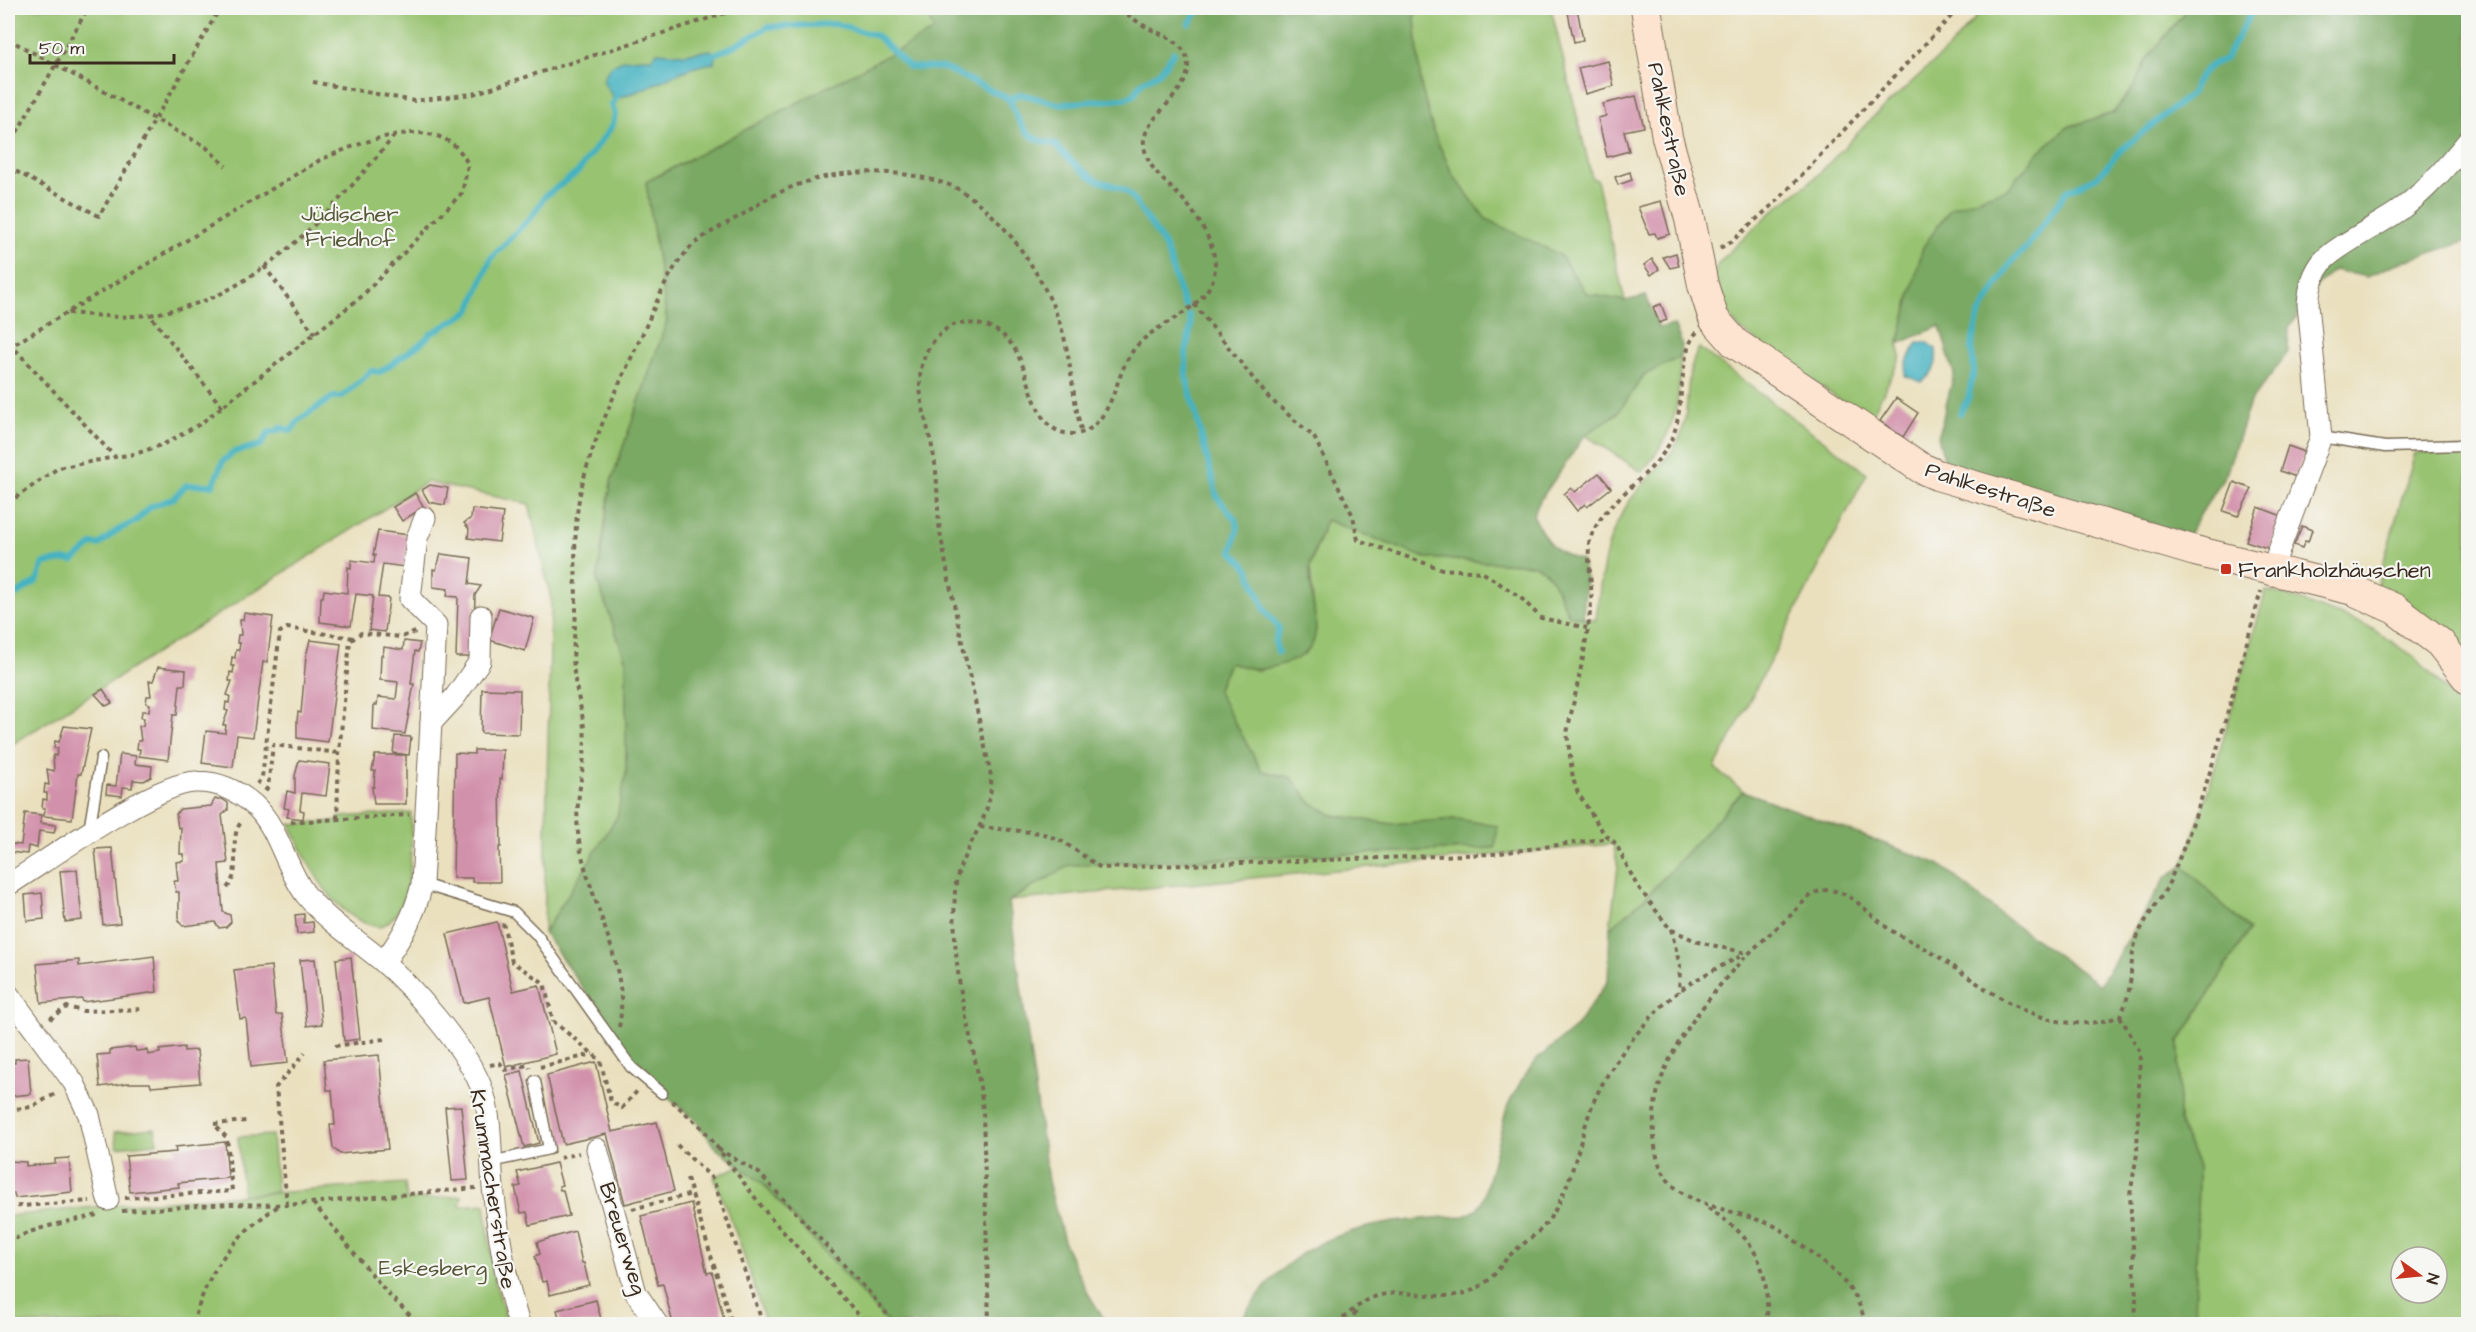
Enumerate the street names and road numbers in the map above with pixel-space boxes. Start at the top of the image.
street label: Pahlkestraße [1639,60,1698,199]
street label: Pahlkestraße [1921,455,2060,526]
street label: Krummacherstraße [461,1087,524,1291]
street label: Breuerweg [590,1178,654,1299]

